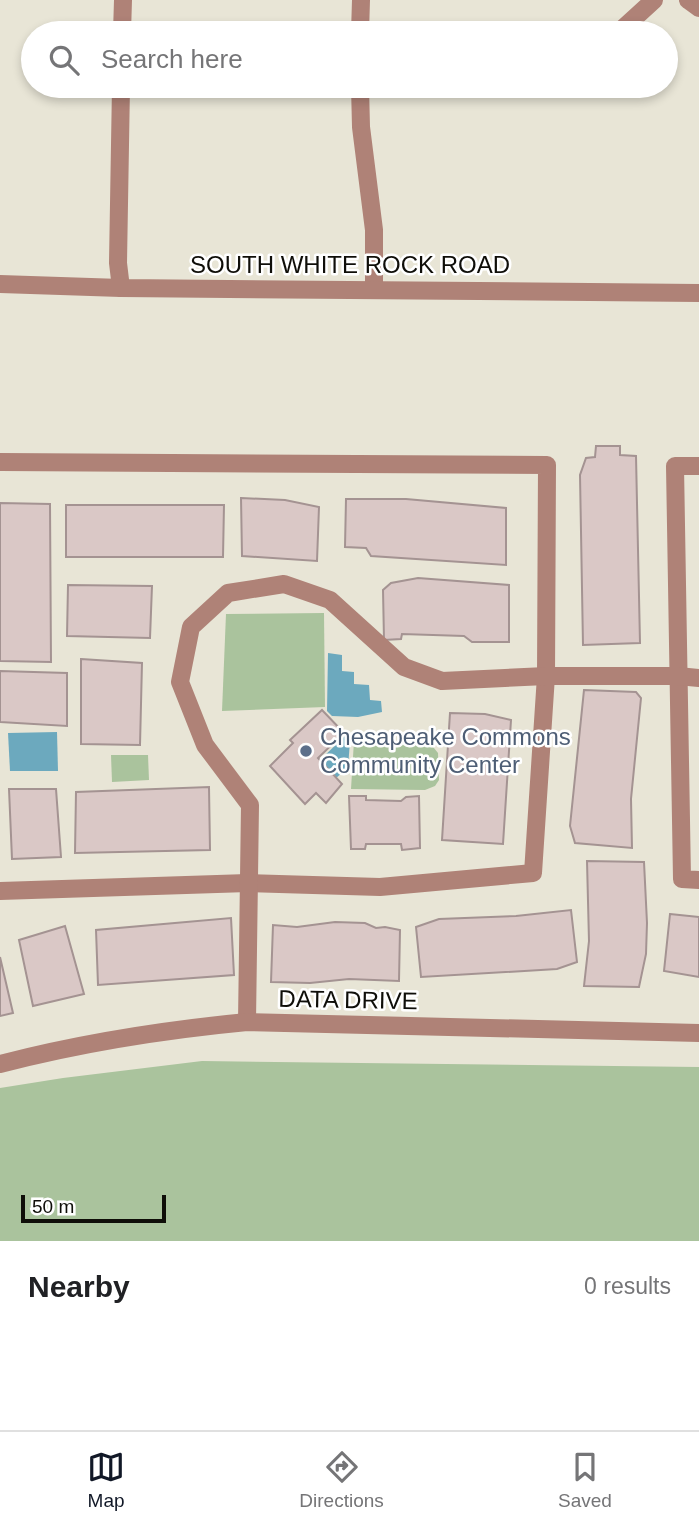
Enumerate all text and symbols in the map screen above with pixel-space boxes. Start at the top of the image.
search box [21,21,678,98]
icon: search [45,41,83,79]
text: Search here [101,44,243,74]
street label: SOUTH WHITE ROCK ROAD [190,251,510,278]
place label: Chesapeake Commons Community Center [320,723,571,778]
marker: Chesapeake Commons Community Center [298,743,314,759]
street label: DATA DRIVE [278,985,418,1014]
scale bar [21,1192,166,1224]
text: 50 m [32,1196,74,1217]
text: Nearby [28,1270,130,1303]
text: 0 results [584,1273,671,1299]
tab: Map [87,1448,125,1512]
tab: Directions [299,1448,384,1512]
tab: Saved [558,1448,612,1512]

